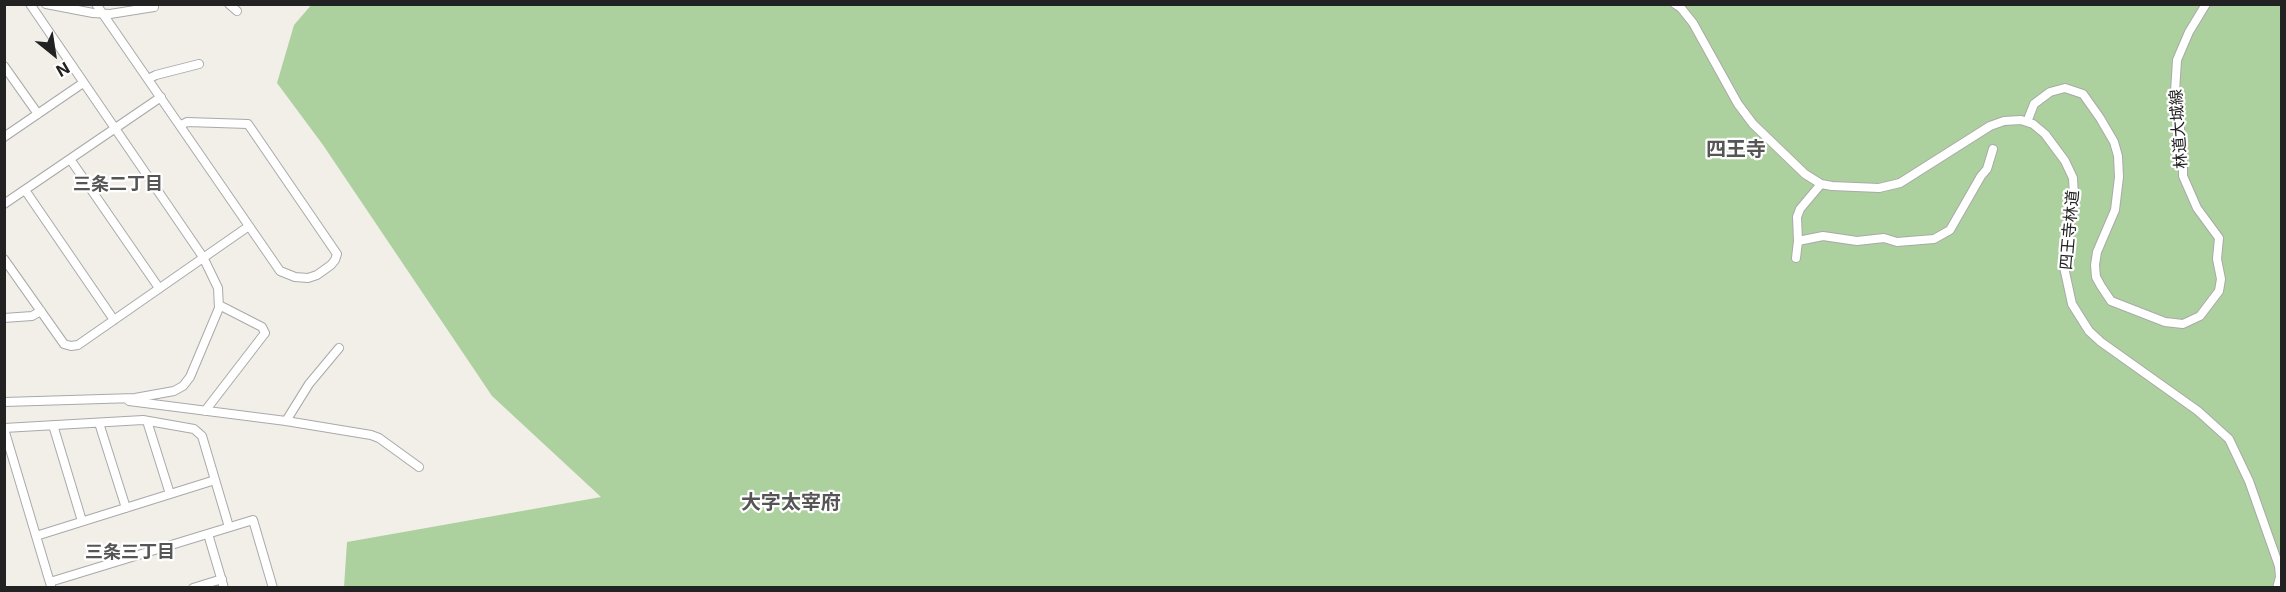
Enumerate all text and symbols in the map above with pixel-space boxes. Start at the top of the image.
north arrow [24,24,84,84]
text: N [53,58,73,81]
street label: 林道大城線 [2167,88,2191,170]
district label: 四王寺 [1706,138,1766,162]
district label: 三条二丁目 [73,174,163,196]
street label: 四王寺林道 [2057,189,2083,271]
district label: 大字太宰府 [741,491,841,515]
district label: 三条三丁目 [85,542,175,564]

